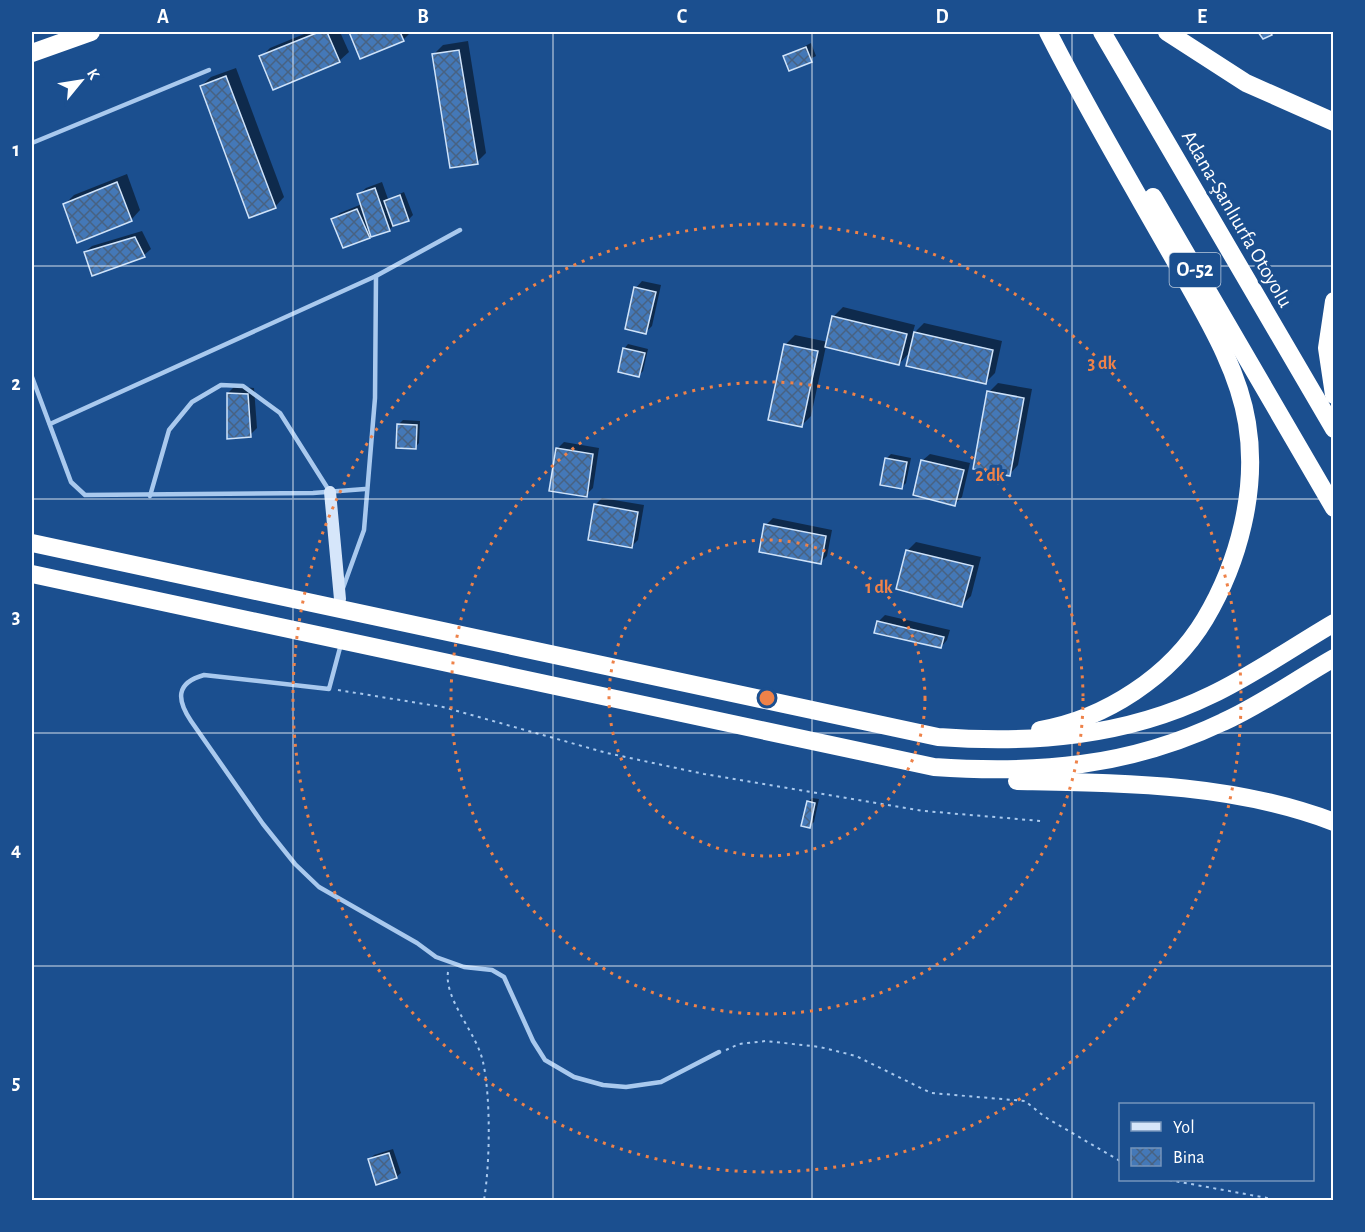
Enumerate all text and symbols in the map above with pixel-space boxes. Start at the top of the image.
text: A [157,7,169,27]
text: B [417,7,429,27]
text: C [677,7,688,27]
text: D [935,7,949,27]
text: E [1197,7,1207,27]
north arrow [51,51,111,111]
text: K [84,66,103,83]
street label: Adana-Şanlıurfa Otoyolu [1178,127,1296,311]
text: 1 [12,140,20,160]
road number: O-52 [1170,253,1220,287]
text: 3 dk [1088,355,1117,373]
text: 2 [11,374,21,394]
text: 2 dk [975,467,1005,485]
text: 1 dk [865,579,893,597]
text: 3 [12,607,20,627]
centre of rings [757,688,777,708]
text: 4 [11,840,21,860]
text: 5 [12,1073,20,1093]
legend [1119,1103,1314,1181]
text: Yol [1173,1119,1195,1137]
text: Bina [1173,1149,1205,1167]

